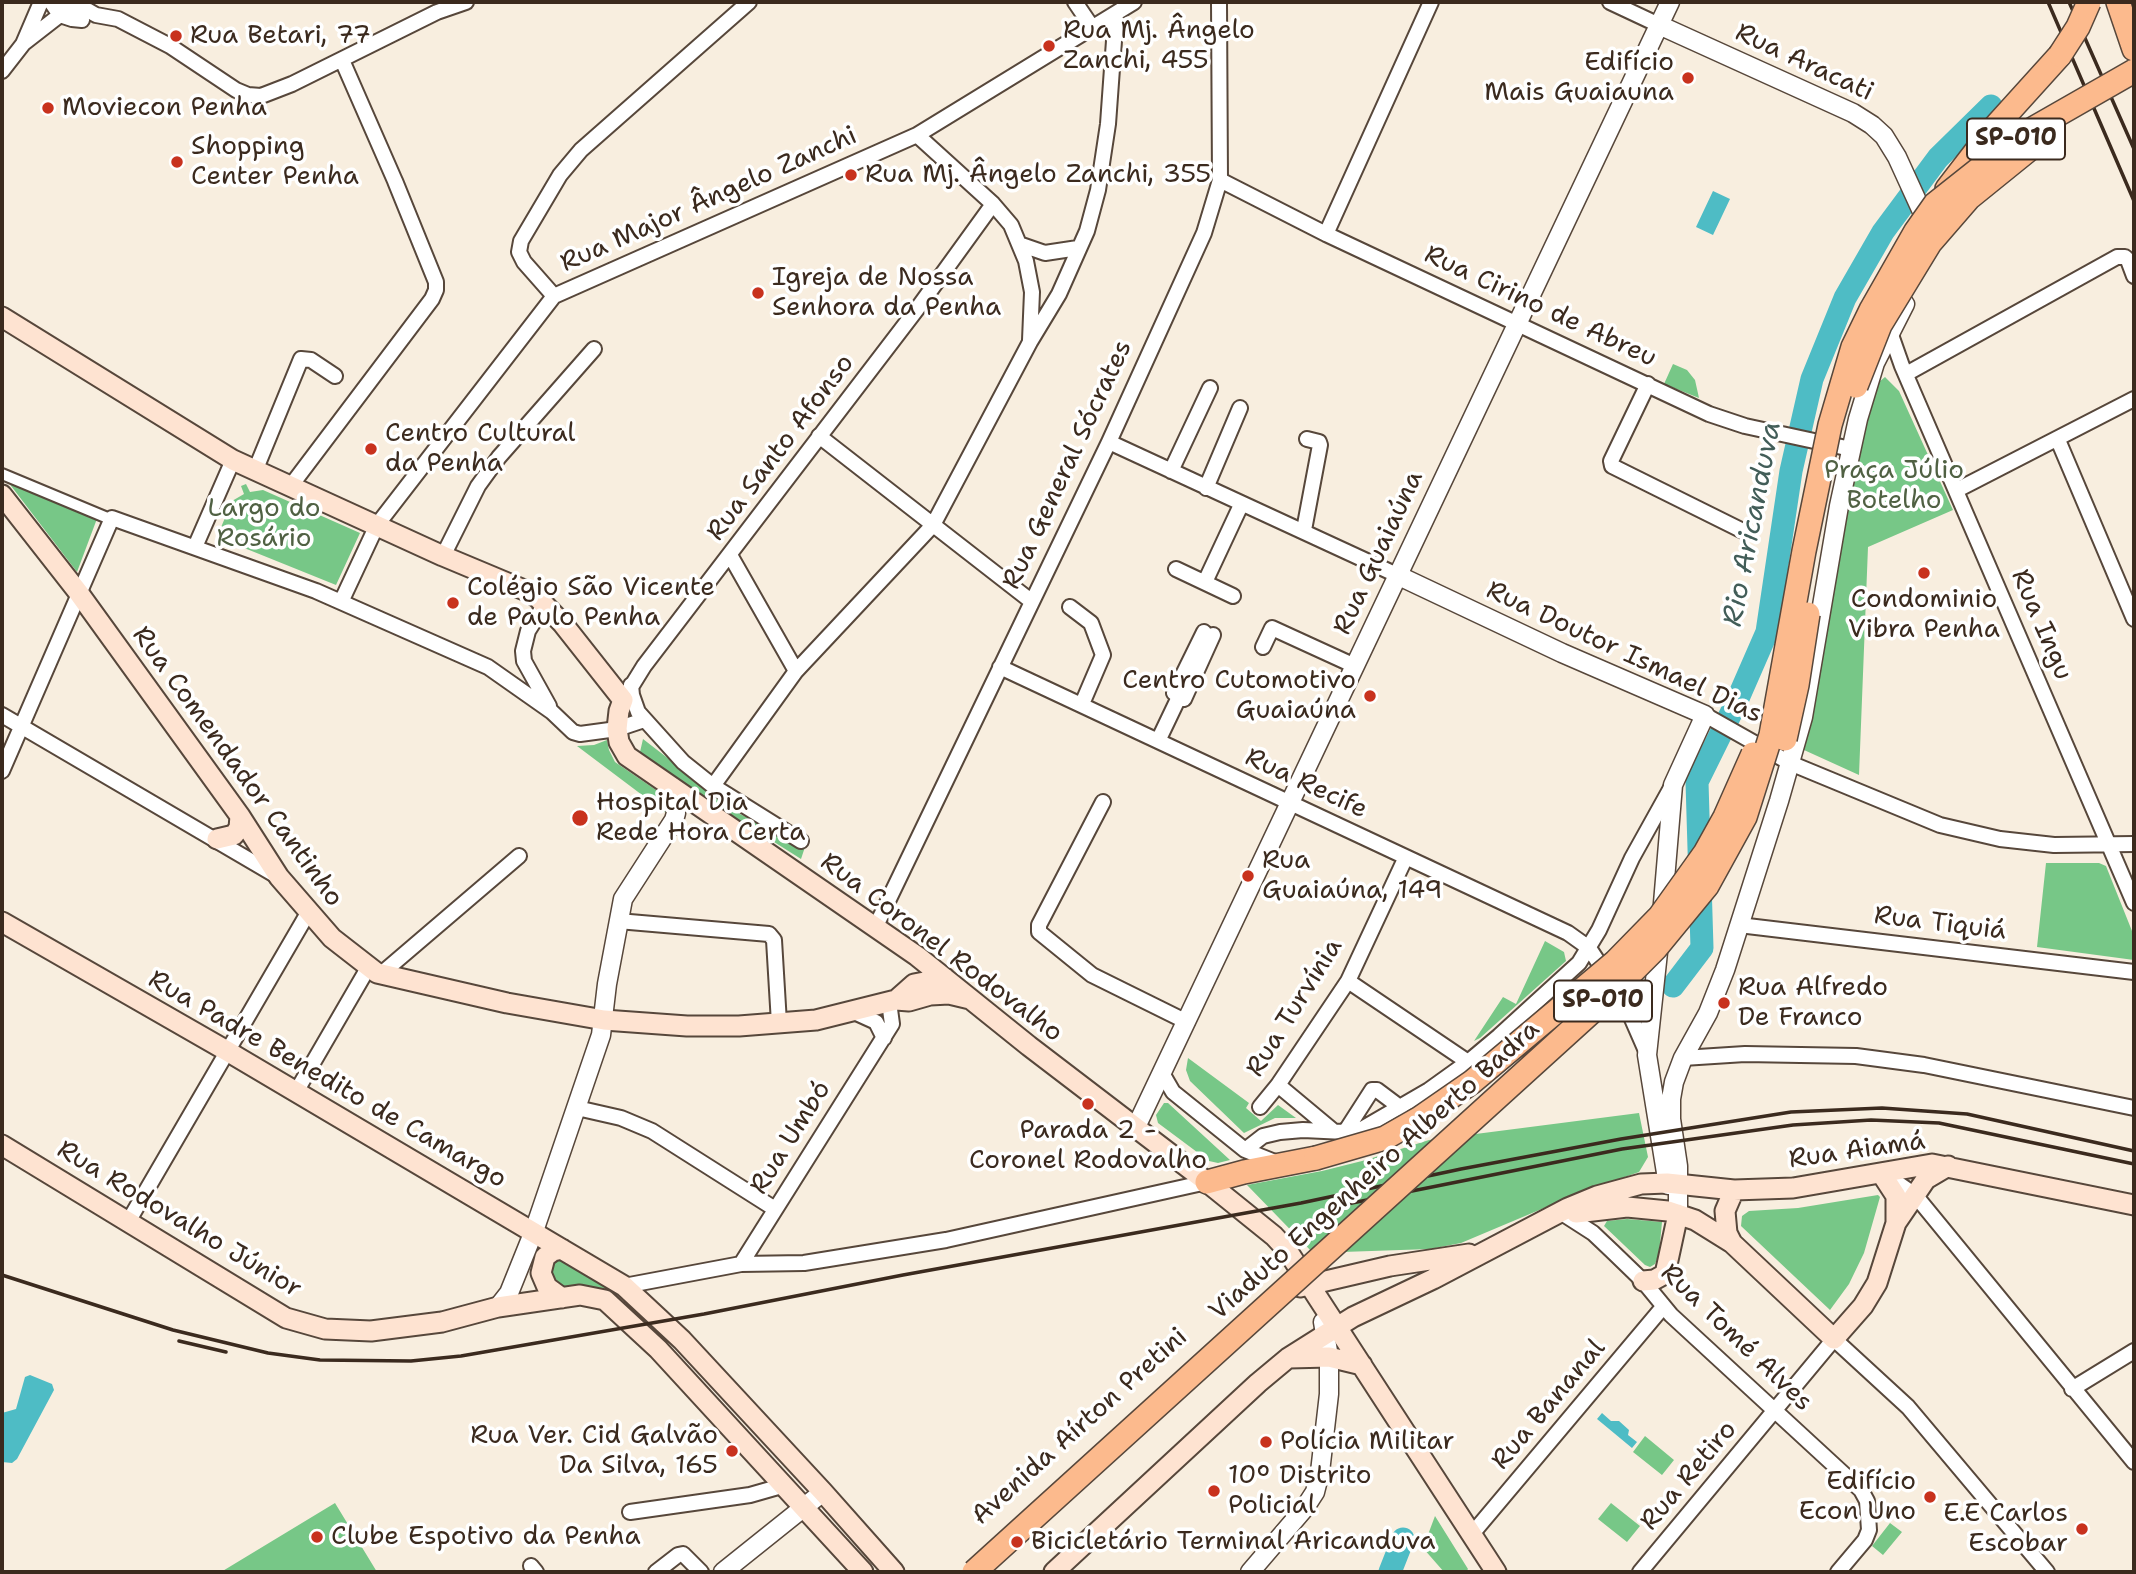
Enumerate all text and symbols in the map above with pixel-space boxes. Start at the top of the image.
place label: Rua Mj. Ângelo Zanchi, 455 [1063,15,1255,76]
street label: Rua Aracati [1730,17,1878,109]
place label: Rua Betari, 77 [190,20,371,52]
marker: Rua Betari, 77 [168,28,184,44]
marker: Rua Mj. Ângelo Zanchi, 455 [1041,38,1057,54]
place label: Edifício Mais Guaiauna [1484,47,1674,108]
marker: Edifício Mais Guaiauna [1680,70,1696,86]
place label: Moviecon Penha [62,92,267,124]
marker: Moviecon Penha [40,100,56,116]
road number: SP-010 [1967,119,2065,160]
street label: Rua Major Ângelo Zanchi [556,120,862,280]
place label: Shopping Center Penha [191,131,359,192]
marker: Shopping Center Penha [169,154,185,170]
place label: Rua Mj. Ângelo Zanchi, 355 [865,159,1211,191]
marker: Rua Mj. Ângelo Zanchi, 355 [843,167,859,183]
street label: Rua Cirino de Abreu [1419,239,1661,375]
place label: Igreja de Nossa Senhora da Penha [772,262,1001,324]
marker: Igreja de Nossa Senhora da Penha [750,285,766,301]
street label: Rua General Sócrates [997,336,1139,594]
street label: Rua Santo Afonso [701,349,861,547]
place label: Centro Cultural da Penha [385,418,575,480]
water label: Rio Aricanduva [1717,419,1789,629]
marker: Centro Cultural da Penha [363,441,379,457]
park label: Praça Júlio Botelho [1824,455,1964,516]
street label: Rua Guaiaúna [1327,466,1431,640]
park label: Largo do Rosário [207,493,321,554]
marker: Condominio Vibra Penha [1916,565,1932,581]
street label: Rua Ingu [2004,565,2078,685]
place label: Colégio São Vicente de Paulo Penha [467,572,715,634]
street label: Rua Doutor Ismael Dias [1481,575,1767,731]
place label: Condominio Vibra Penha [1848,584,2000,646]
marker: Colégio São Vicente de Paulo Penha [445,595,461,611]
street label: Rua Comendador Cantinho [125,621,349,913]
place label: Centro Cutomotivo Guaiaúna [1122,665,1356,726]
marker: Centro Cutomotivo Guaiaúna [1362,688,1378,704]
street label: Rua Recife [1240,742,1372,826]
place label: Hospital Dia Rede Hora Certa [596,787,805,848]
marker: Hospital Dia Rede Hora Certa [570,808,590,828]
place label: Rua Guaiaúna, 149 [1262,845,1442,906]
street label: Rua Coronel Rodovalho [814,847,1068,1049]
marker: Rua Guaiaúna, 149 [1240,868,1256,884]
street label: Rua Tiquiá [1872,900,2008,948]
street label: Rua Turvínia [1240,933,1350,1083]
street label: Rua Padre Benedito de Camargo [142,964,512,1196]
place label: Rua Alfredo De Franco [1738,972,1888,1034]
road number: SP-010 [1554,981,1652,1021]
marker: Rua Alfredo De Franco [1716,995,1732,1011]
street label: Viaduto Engenheiro Alberto Badra [1204,1014,1546,1328]
street label: Rua Umbó [744,1076,838,1200]
marker: Parada 2 - Coronel Rodovalho [1080,1096,1096,1112]
place label: Parada 2 - Coronel Rodovalho [969,1115,1207,1176]
street label: Rua Aiamá [1787,1126,1927,1176]
street label: Rua Rodovalho Júnior [51,1135,307,1305]
street label: Rua Tomé Alves [1654,1258,1818,1418]
street label: Avenida Aírton Pretini [966,1322,1194,1532]
street label: Rua Bananal [1486,1334,1612,1476]
street label: Rua Retiro [1634,1415,1744,1537]
place label: Rua Ver. Cid Galvão Da Silva, 165 [470,1420,718,1482]
place label: Polícia Militar [1280,1426,1455,1458]
marker: Polícia Militar [1258,1434,1274,1450]
marker: Rua Ver. Cid Galvão Da Silva, 165 [724,1443,740,1459]
place label: 10º Distrito Policial [1228,1460,1371,1522]
place label: Edifício Econ Uno [1799,1466,1916,1528]
marker: 10º Distrito Policial [1206,1483,1222,1499]
marker: Edifício Econ Uno [1922,1489,1938,1505]
place label: E.E Carlos Escobar [1943,1498,2068,1560]
place label: Clube Espotivo da Penha [331,1521,641,1553]
marker: E.E Carlos Escobar [2074,1521,2090,1537]
place label: Bicicletário Terminal Aricanduva [1031,1526,1435,1558]
marker: Clube Espotivo da Penha [309,1529,325,1545]
marker: Bicicletário Terminal Aricanduva [1009,1534,1025,1550]

